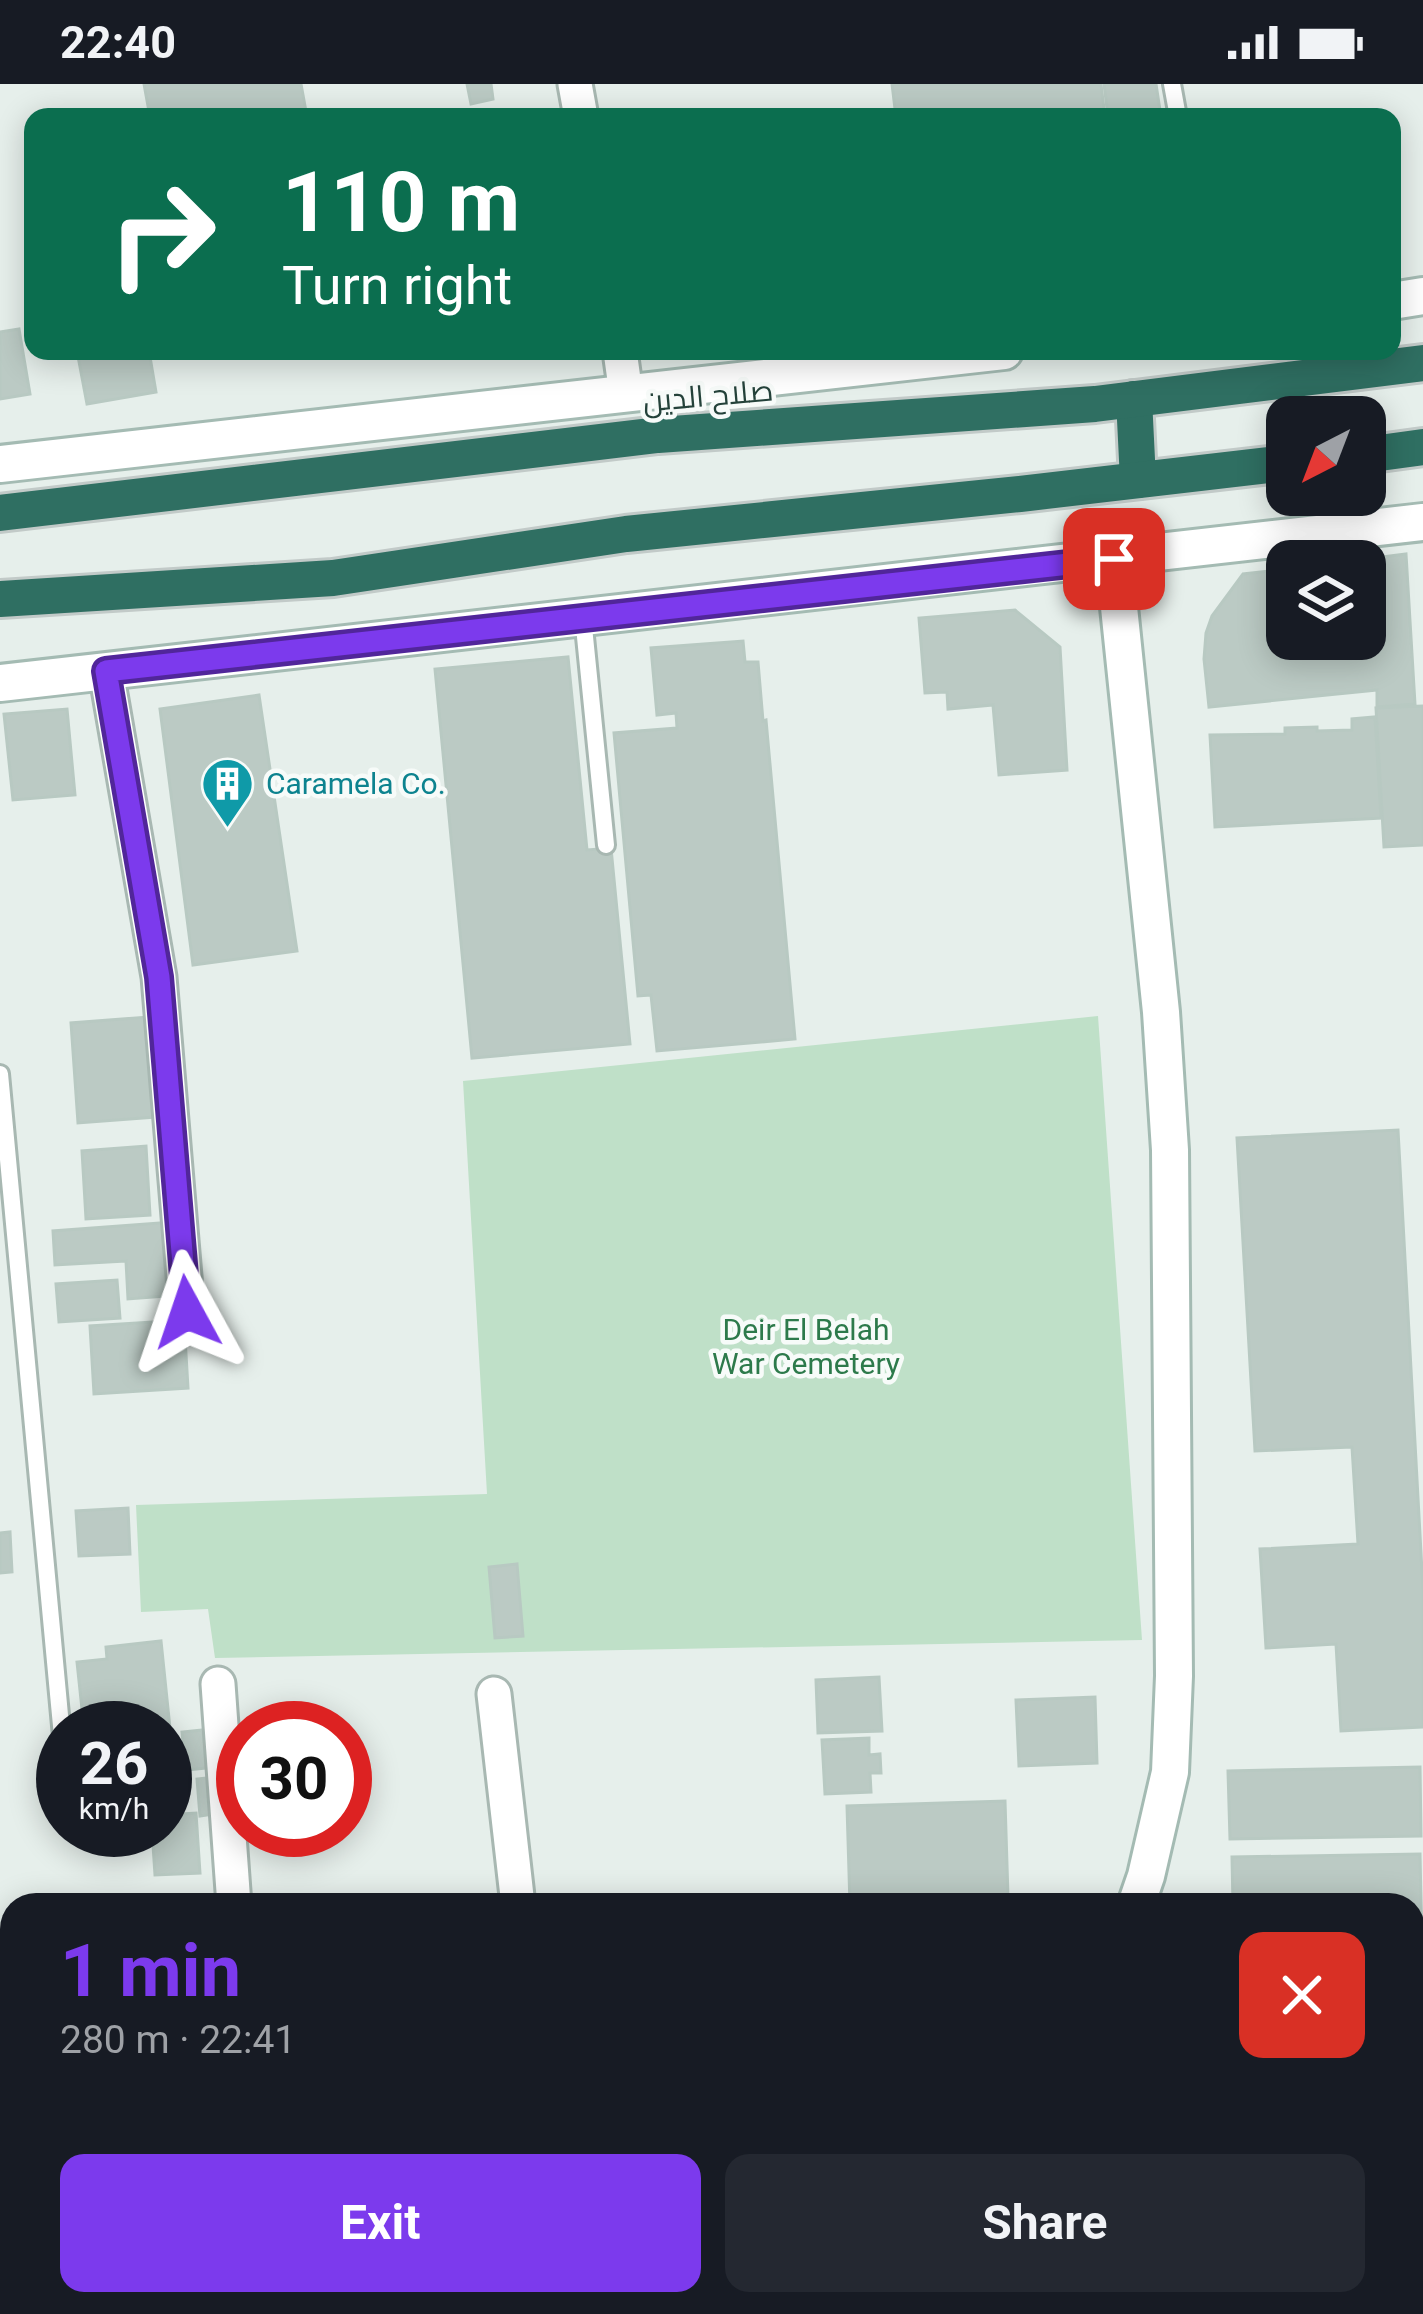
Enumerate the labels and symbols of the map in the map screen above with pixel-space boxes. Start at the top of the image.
street label: صلاح الدين [641,372,775,422]
north arrow [1266,396,1386,516]
pin [1063,508,1165,610]
building icon: Caramela Co. [199,756,255,830]
place label: Caramela Co. [266,766,446,801]
position arrow [124,1249,250,1375]
park label: Deir El Belah War Cemetery [712,1312,900,1381]
speed limit sign: 30 [216,1701,372,1857]

